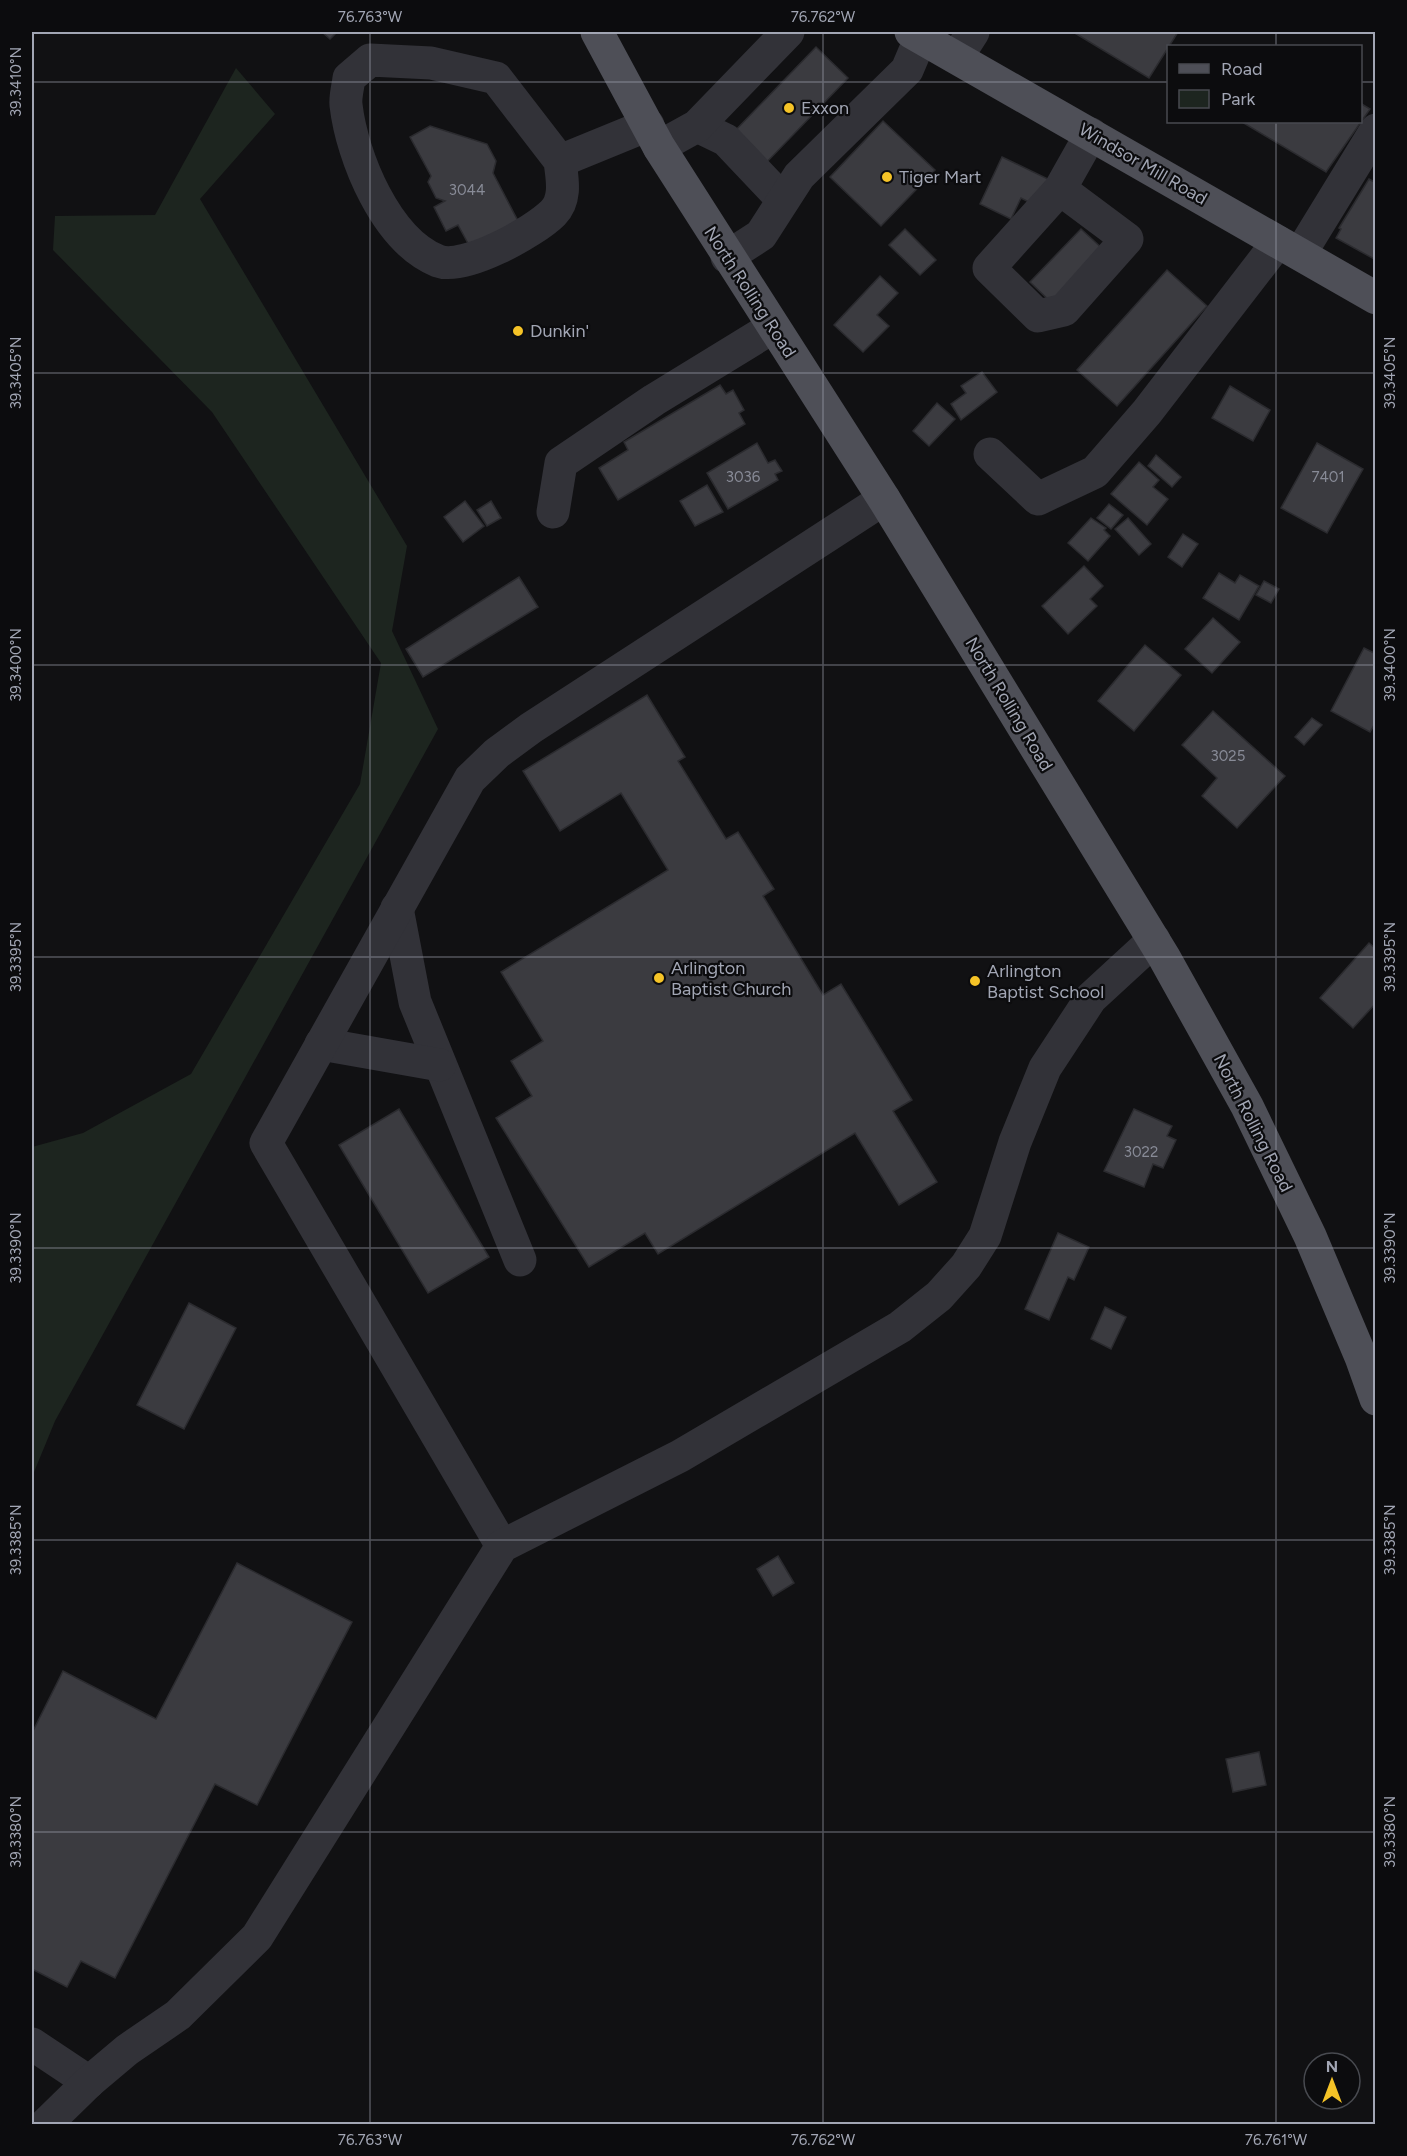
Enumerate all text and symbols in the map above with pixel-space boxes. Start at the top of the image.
text: 76.763°W [338,8,403,26]
text: 76.762°W [791,8,856,26]
legend [1167,45,1362,123]
text: 39.3410°N [7,47,25,117]
text: Road [1221,58,1262,80]
text: Park [1221,88,1256,110]
place label: Exxon [801,97,849,119]
marker: Exxon [782,101,796,115]
street label: Windsor Mill Road [1075,118,1211,210]
place label: Tiger Mart [899,166,982,188]
marker: Tiger Mart [880,170,894,184]
house number: 3044 [449,181,485,199]
street label: North Rolling Road [699,222,801,362]
place label: Dunkin' [530,320,589,342]
marker: Dunkin' [511,324,525,338]
text: 39.3405°N [7,337,25,409]
text: 39.3405°N [1381,337,1399,409]
house number: 3036 [726,468,761,486]
house number: 7401 [1311,468,1345,486]
text: 39.3400°N [7,628,25,702]
text: 39.3400°N [1381,628,1399,702]
street label: North Rolling Road [960,633,1058,775]
house number: 3025 [1211,747,1245,765]
text: 39.3395°N [7,922,25,992]
text: 39.3395°N [1381,922,1399,992]
place label: Arlington Baptist Church [671,957,791,1000]
place label: Arlington Baptist School [987,960,1104,1003]
marker: Arlington Baptist Church [652,971,666,985]
marker: Arlington Baptist School [968,974,982,988]
street label: North Rolling Road [1209,1050,1297,1196]
house number: 3022 [1124,1143,1158,1161]
text: 39.3390°N [7,1212,25,1284]
text: 39.3390°N [1381,1212,1399,1284]
text: 39.3385°N [7,1504,25,1576]
text: 39.3385°N [1381,1504,1399,1576]
text: 39.3380°N [7,1796,25,1868]
text: 39.3380°N [1381,1796,1399,1868]
north arrow [1302,2051,1362,2111]
text: N [1326,2057,1338,2076]
text: 76.763°W [338,2131,403,2149]
text: 76.762°W [791,2131,856,2149]
text: 76.761°W [1245,2131,1308,2149]

